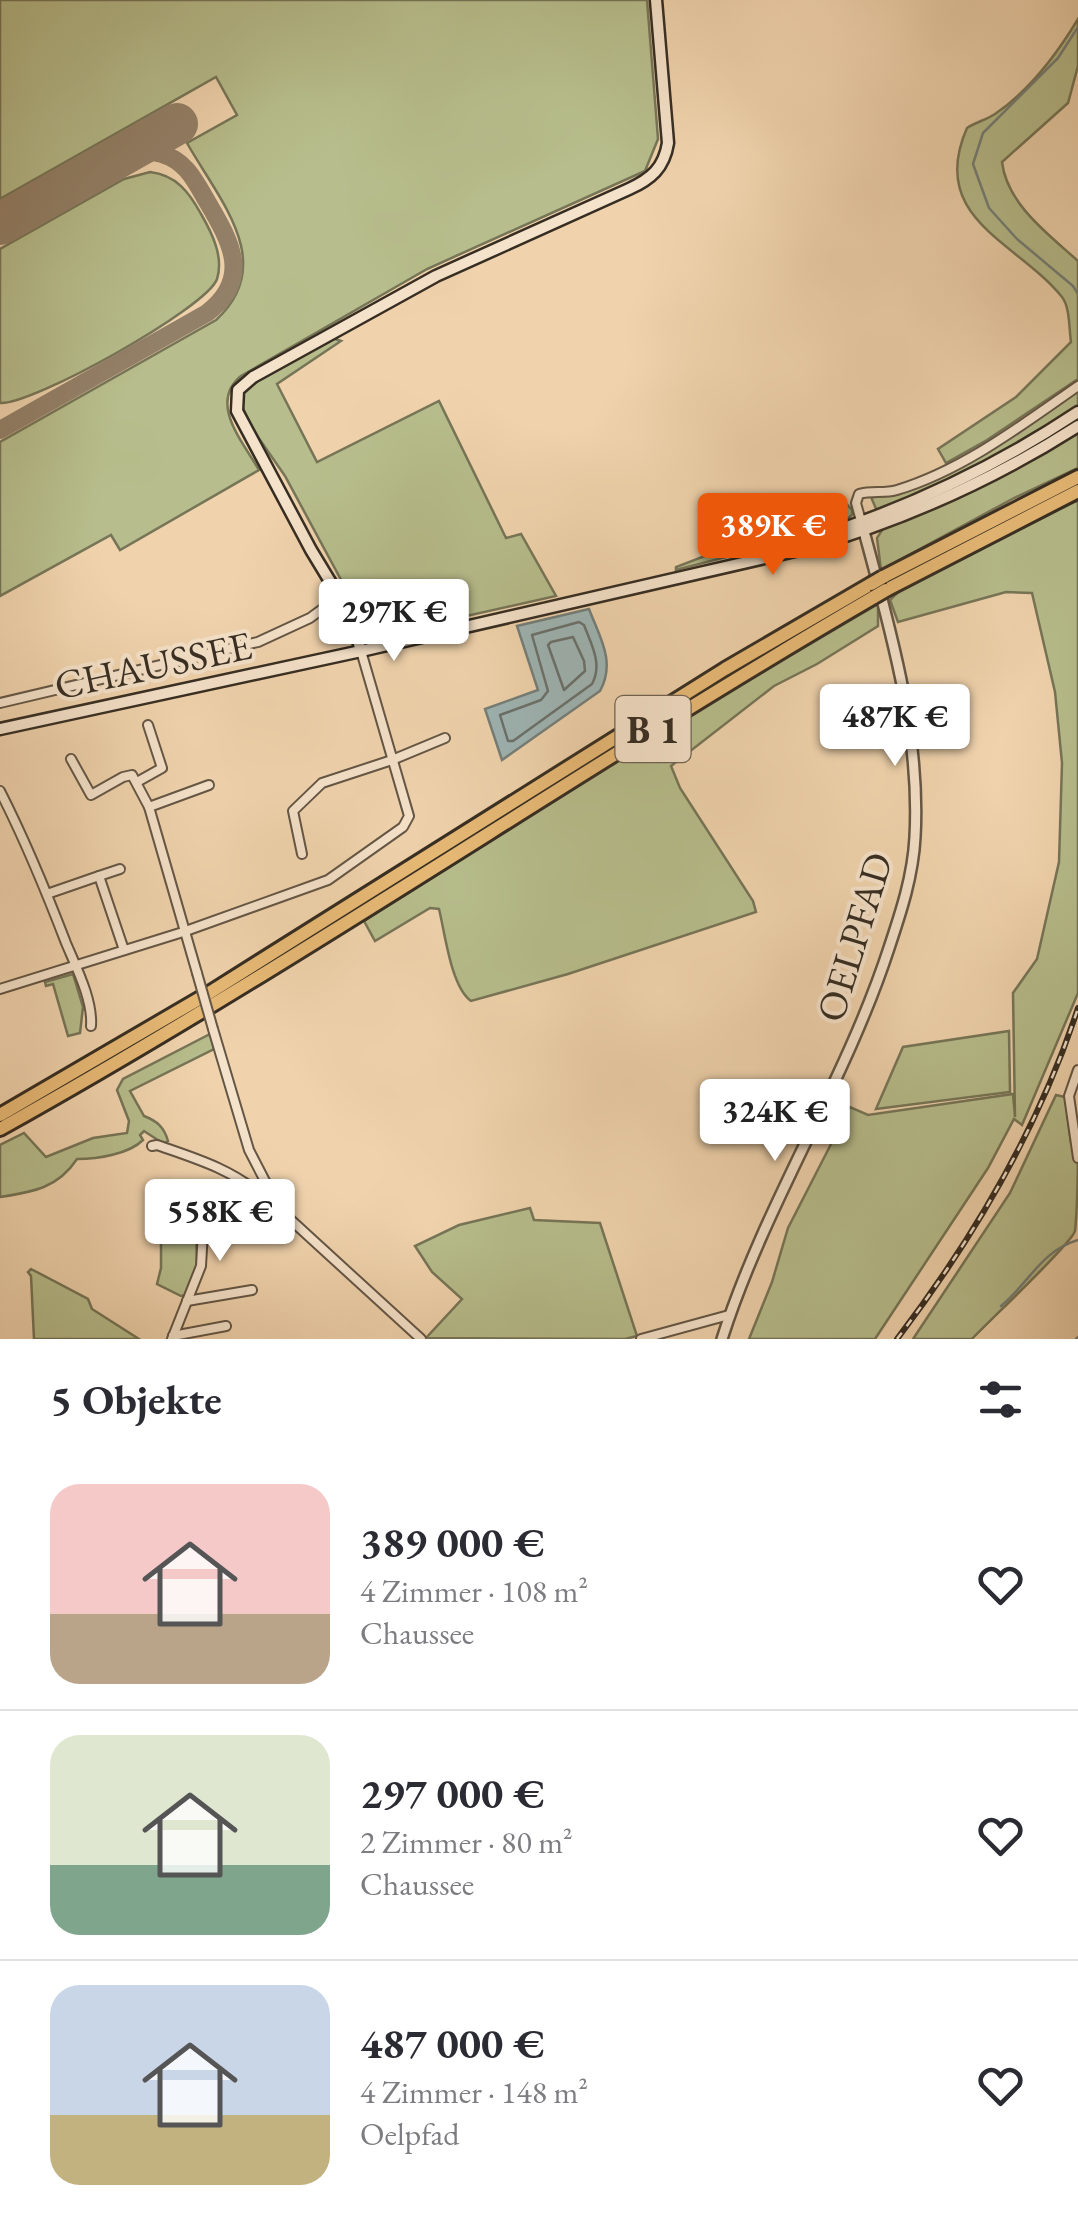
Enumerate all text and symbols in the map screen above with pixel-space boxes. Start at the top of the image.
pin: 389K € [692,493,854,578]
text: 389K € [720,504,826,546]
pin: 297K € [313,579,475,664]
text: 297K € [341,590,447,632]
street label: CHAUSSEE [50,619,256,711]
pin: 487K € [814,684,976,769]
text: 487K € [842,695,948,737]
road number: B 1 [616,696,690,762]
street label: OELPFAD [804,846,904,1028]
pin: 324K € [694,1079,856,1164]
text: 324K € [722,1090,828,1132]
pin: 558K € [139,1179,301,1264]
text: 558K € [167,1190,273,1232]
text: 5 Objekte [50,1372,222,1427]
icon: filters [973,1372,1028,1427]
text: 389 000 € [360,1515,544,1570]
icon: home [130,1524,250,1644]
icon: heart [973,1557,1028,1612]
text: 4 Zimmer · 108 m² [360,1570,588,1612]
text: Chaussee [360,1612,474,1654]
text: 297 000 € [360,1766,544,1821]
icon: home [130,1775,250,1895]
icon: heart [973,1808,1028,1863]
text: 2 Zimmer · 80 m² [360,1821,573,1863]
text: Chaussee [360,1863,474,1905]
text: 487 000 € [360,2016,544,2071]
icon: home [130,2025,250,2145]
icon: heart [973,2058,1028,2113]
text: 4 Zimmer · 148 m² [360,2071,588,2113]
text: Oelpfad [360,2113,460,2155]

